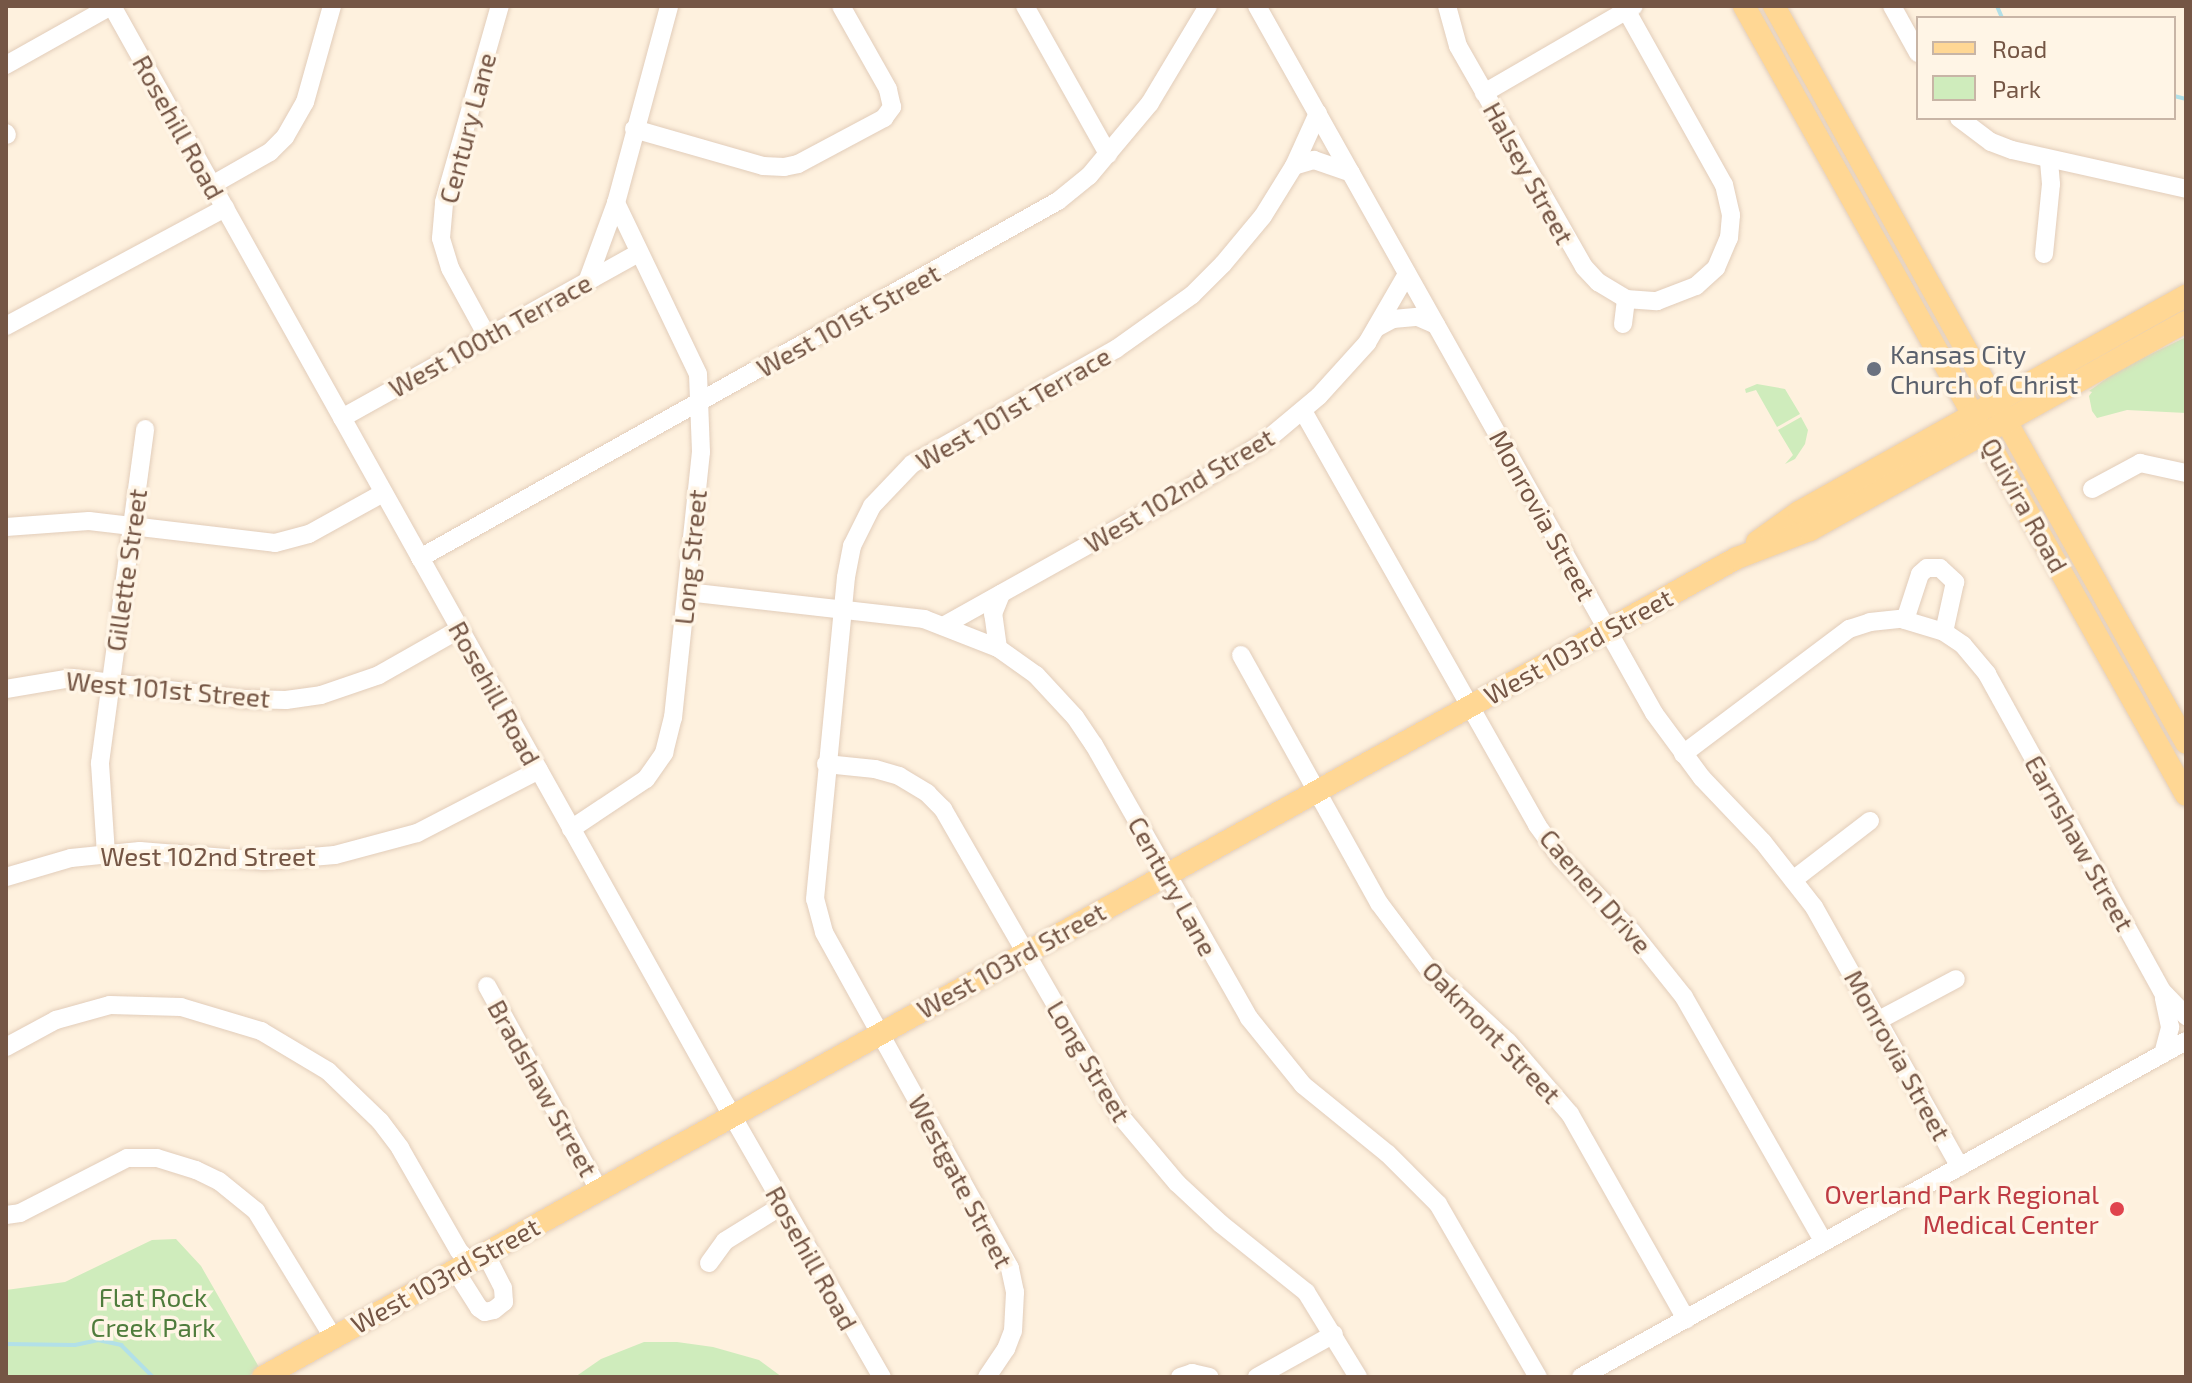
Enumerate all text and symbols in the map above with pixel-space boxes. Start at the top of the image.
legend [1916,16,2176,120]
text: Road [1992,34,2047,63]
street label: Rosehill Road [126,49,232,205]
street label: Century Lane [432,49,502,207]
text: Park [1992,74,2041,103]
street label: Halsey Street [1477,96,1581,250]
street label: West 101st Street [751,257,945,383]
street label: West 100th Terrace [383,266,597,404]
place label: Kansas City Church of Christ [1890,338,2079,400]
street label: West 101st Terrace [910,339,1116,477]
marker: Kansas City Church of Christ [1865,360,1883,378]
street label: West 102nd Street [1078,421,1280,559]
street label: Monrovia Street [1483,424,1603,606]
street label: Quivira Road [1975,432,2075,578]
street label: Gillette Street [99,487,153,653]
street label: Long Street [667,488,713,626]
street label: West 103rd Street [1478,581,1678,711]
street label: Rosehill Road [442,615,548,771]
street label: West 101st Street [65,665,271,713]
street label: Earnshaw Street [2019,750,2141,936]
street label: Century Lane [1122,811,1224,961]
street label: Caenen Drive [1533,822,1659,960]
street label: West 102nd Street [100,840,316,872]
street label: West 103rd Street [911,895,1111,1025]
street label: Oakmont Street [1416,954,1568,1110]
street label: Monrovia Street [1838,964,1958,1146]
street label: Bradshaw Street [481,994,605,1182]
street label: Long Street [1041,995,1137,1127]
street label: Westgate Street [902,1089,1020,1273]
place label: Overland Park Regional Medical Center [1824,1178,2099,1240]
street label: Rosehill Road [759,1180,865,1336]
marker: Overland Park Regional Medical Center [2106,1198,2128,1220]
street label: West 103rd Street [345,1210,545,1340]
park label: Flat Rock Creek Park [90,1281,216,1342]

